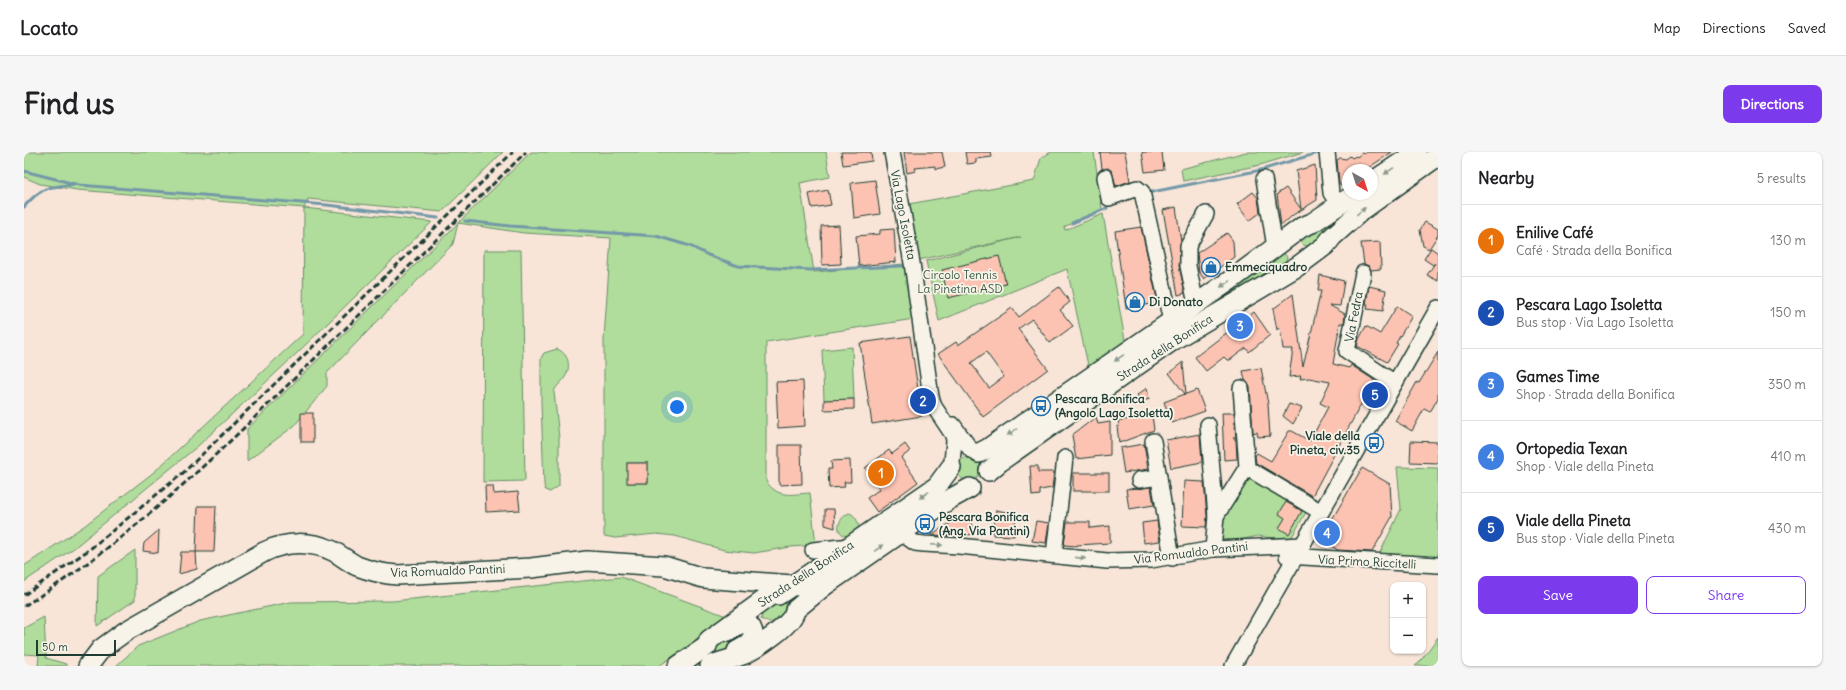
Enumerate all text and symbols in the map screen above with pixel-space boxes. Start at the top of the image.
text: Locato [20,16,78,40]
text: Map [1653,19,1680,37]
text: Directions [1702,19,1766,37]
text: Saved [1788,19,1826,37]
button: Directions [1723,85,1822,123]
text: Find us [24,86,115,122]
north arrow [1342,164,1378,200]
one-way arrow [1384,167,1394,175]
text: Nearby [1478,167,1534,189]
street label: Via Lago Isoletta [887,169,920,261]
text: 5 results [1757,170,1806,187]
one-way arrow [1356,207,1367,215]
text: Enilive Café [1516,223,1593,242]
text: 1 [1488,232,1494,249]
text: 130 m [1770,232,1806,249]
text: Café · Strada della Bonifica [1516,242,1672,259]
shop icon: Emmeciquadro [1200,256,1222,278]
place label: Emmeciquadro [1225,259,1308,275]
park label: Circolo Tennis La Pinetina ASD [917,267,1003,296]
one-way arrow [1220,280,1230,288]
street label: Via Fedra [1341,290,1366,343]
shop icon: Di Donato [1124,291,1146,313]
place label: Di Donato [1149,294,1203,309]
text: Pescara Lago Isoletta [1516,295,1662,314]
text: 2 [1487,304,1495,321]
text: 150 m [1770,304,1806,321]
street label: Strada della Bonifica [1114,311,1216,384]
pin: 3 [1227,311,1253,341]
text: Bus stop · Via Lago Isoletta [1516,314,1674,331]
one-way arrow [1113,354,1124,362]
text: Games Time [1516,367,1599,386]
text: 3 [1487,376,1495,393]
text: 350 m [1768,376,1806,393]
pin: 5 [1362,380,1388,410]
pin: 2 [910,386,936,416]
text: Shop · Strada della Bonifica [1516,386,1675,403]
place label: Pescara Bonifica (Angolo Lago Isoletta) [1055,391,1173,421]
bus stop icon: Pescara Bonifica (Angolo Lago Isoletta) [1030,395,1052,417]
your location [667,397,687,417]
one-way arrow [1006,428,1017,436]
place label: Viale della Pineta, civ.35 [1290,428,1360,457]
bus stop icon: Viale della Pineta, civ.35 [1363,432,1385,454]
text: Ortopedia Texan [1516,439,1627,458]
text: 4 [1487,448,1495,465]
text: 410 m [1770,448,1806,465]
pin: 1 [868,458,894,488]
text: Shop · Viale della Pineta [1516,458,1654,475]
one-way arrow [919,491,930,499]
place label: Pescara Bonifica (Ang. Via Pantini) [939,509,1030,539]
text: Viale della Pineta [1516,511,1631,530]
bus stop icon: Pescara Bonifica (Ang. Via Pantini) [914,513,936,535]
pin: 4 [1314,518,1340,548]
text: 5 [1487,520,1495,537]
text: 430 m [1768,520,1806,537]
text: Bus stop · Viale della Pineta [1516,530,1675,547]
street label: Strada della Bonifica [755,537,857,610]
street label: Via Romualdo Pantini [1133,538,1249,567]
one-way arrow [931,541,943,548]
one-way arrow [874,544,884,552]
street label: Via Primo Riccitelli [1318,551,1417,572]
one-way arrow [1074,554,1086,561]
street label: Via Romualdo Pantini [390,561,506,580]
button: Save [1478,576,1638,614]
button: Share [1646,576,1806,614]
map controls [1390,582,1426,654]
button: + [1390,582,1426,618]
button: − [1390,618,1426,654]
scale bar [36,638,116,657]
text: 50 m [42,640,68,654]

